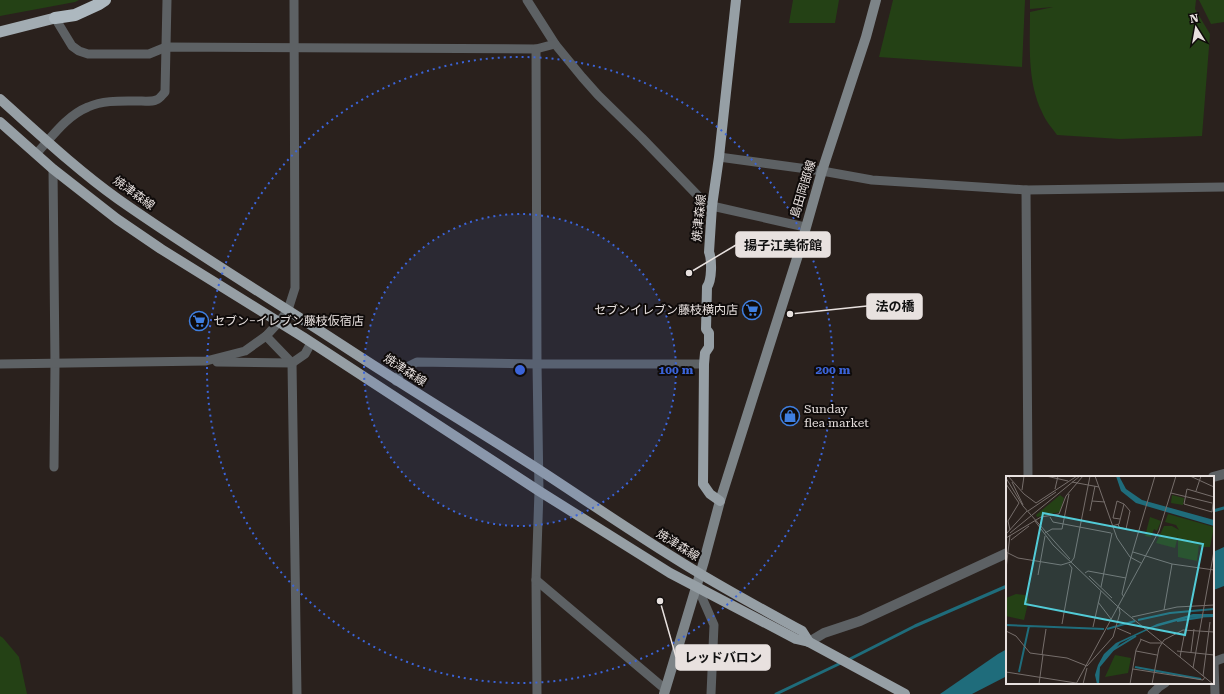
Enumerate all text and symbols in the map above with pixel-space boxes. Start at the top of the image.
north arrow [1176,8,1216,48]
text: N [1189,11,1200,26]
street label: 島田岡部線 [788,158,818,220]
street label: 焼津森線 [110,173,158,213]
street label: 焼津森線 [690,193,708,243]
callout: 揚子江美術館 [736,232,830,257]
text: 揚子江美術館 [744,238,822,253]
callout: 法の橋 [867,294,922,319]
supermarket icon: セブンイレブン藤枝横内店 [741,299,763,321]
text: 法の橋 [875,299,915,314]
place label: セブンイレブン藤枝横内店 [594,303,738,317]
supermarket icon: セブン−イレブン藤枝仮宿店 [188,310,210,332]
place label: セブン−イレブン藤枝仮宿店 [213,314,364,328]
street label: 焼津森線 [381,351,429,389]
centre of rings [513,363,527,377]
text: 100 m [659,363,694,377]
text: 200 m [816,363,851,377]
place label: Sunday flea market [804,402,869,430]
shop icon: Sunday flea market [779,405,801,427]
inset map [1006,476,1214,684]
street label: 焼津森線 [654,526,702,564]
callout: レッドバロン [676,645,770,670]
text: レッドバロン [684,650,762,665]

